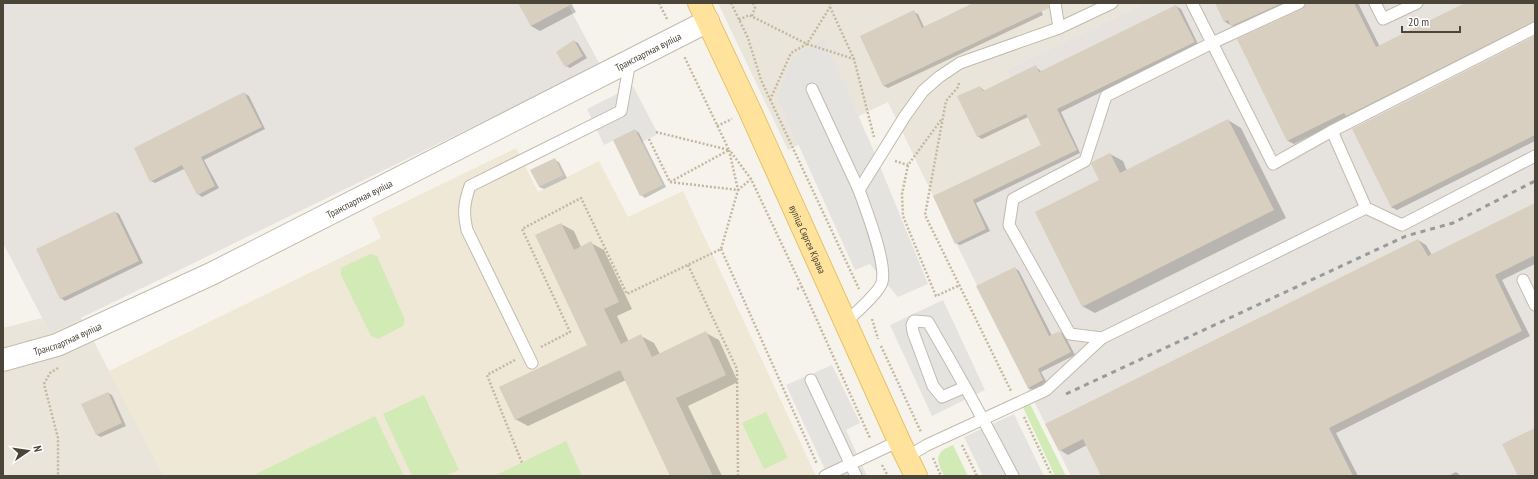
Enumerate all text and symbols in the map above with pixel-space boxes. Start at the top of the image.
scale bar [1402,8,1460,34]
text: 20 m [1408,14,1429,29]
street label: Транспартная вуліца [613,30,683,74]
street label: Транспартная вуліца [324,177,395,221]
street label: вуліца Сяргея Кірава [786,203,828,276]
street label: Транспартная вуліца [32,319,104,358]
north arrow [8,431,48,471]
text: N [30,444,45,453]

